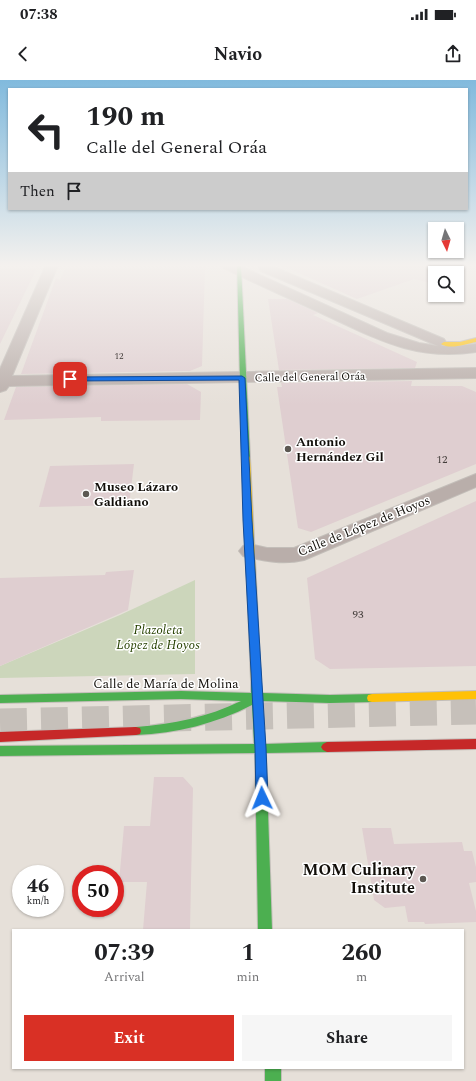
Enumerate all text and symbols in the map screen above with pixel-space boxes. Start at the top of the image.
text: 07:38 [20,3,58,26]
text: Navio [214,41,262,68]
icon: back [12,43,34,65]
icon: share [442,43,464,65]
text: 190 m [86,95,165,138]
icon: left [20,104,72,156]
text: Calle del General Oráa [86,134,267,161]
text: Then [20,180,55,203]
icon: arrive [63,180,85,202]
north arrow [428,222,464,258]
map controls [428,222,464,302]
button: search [428,266,464,302]
house number: 12 [114,349,124,363]
pin [53,362,87,396]
icon: arrive [59,368,81,390]
street label: Calle del General Oráa [255,368,366,386]
place label: Antonio Hernández Gil [296,432,384,467]
marker: Antonio Hernández Gil [283,444,293,454]
house number: 12 [437,451,448,468]
place label: Museo Lázaro Galdiano [94,477,178,512]
marker: Museo Lázaro Galdiano [81,489,91,499]
street label: Calle de López de Hoyos [295,490,433,562]
house number: 93 [353,606,364,623]
park label: Plazoleta López de Hoyos [116,620,200,655]
street label: Calle de María de Molina [93,674,239,694]
position arrow [241,777,283,819]
place label: MOM Culinary Institute [303,858,416,900]
speed limit sign: 50 [72,865,124,917]
text: 46 [27,871,49,901]
marker: MOM Culinary Institute [418,874,428,884]
text: km/h [27,893,49,909]
text: 07:39 [94,935,154,971]
text: 1 [241,935,255,971]
text: 260 [341,935,382,971]
text: Arrival [104,967,145,987]
text: min [237,967,259,987]
text: m [356,967,367,987]
button: Exit [24,1015,234,1061]
button: Share [242,1015,452,1061]

